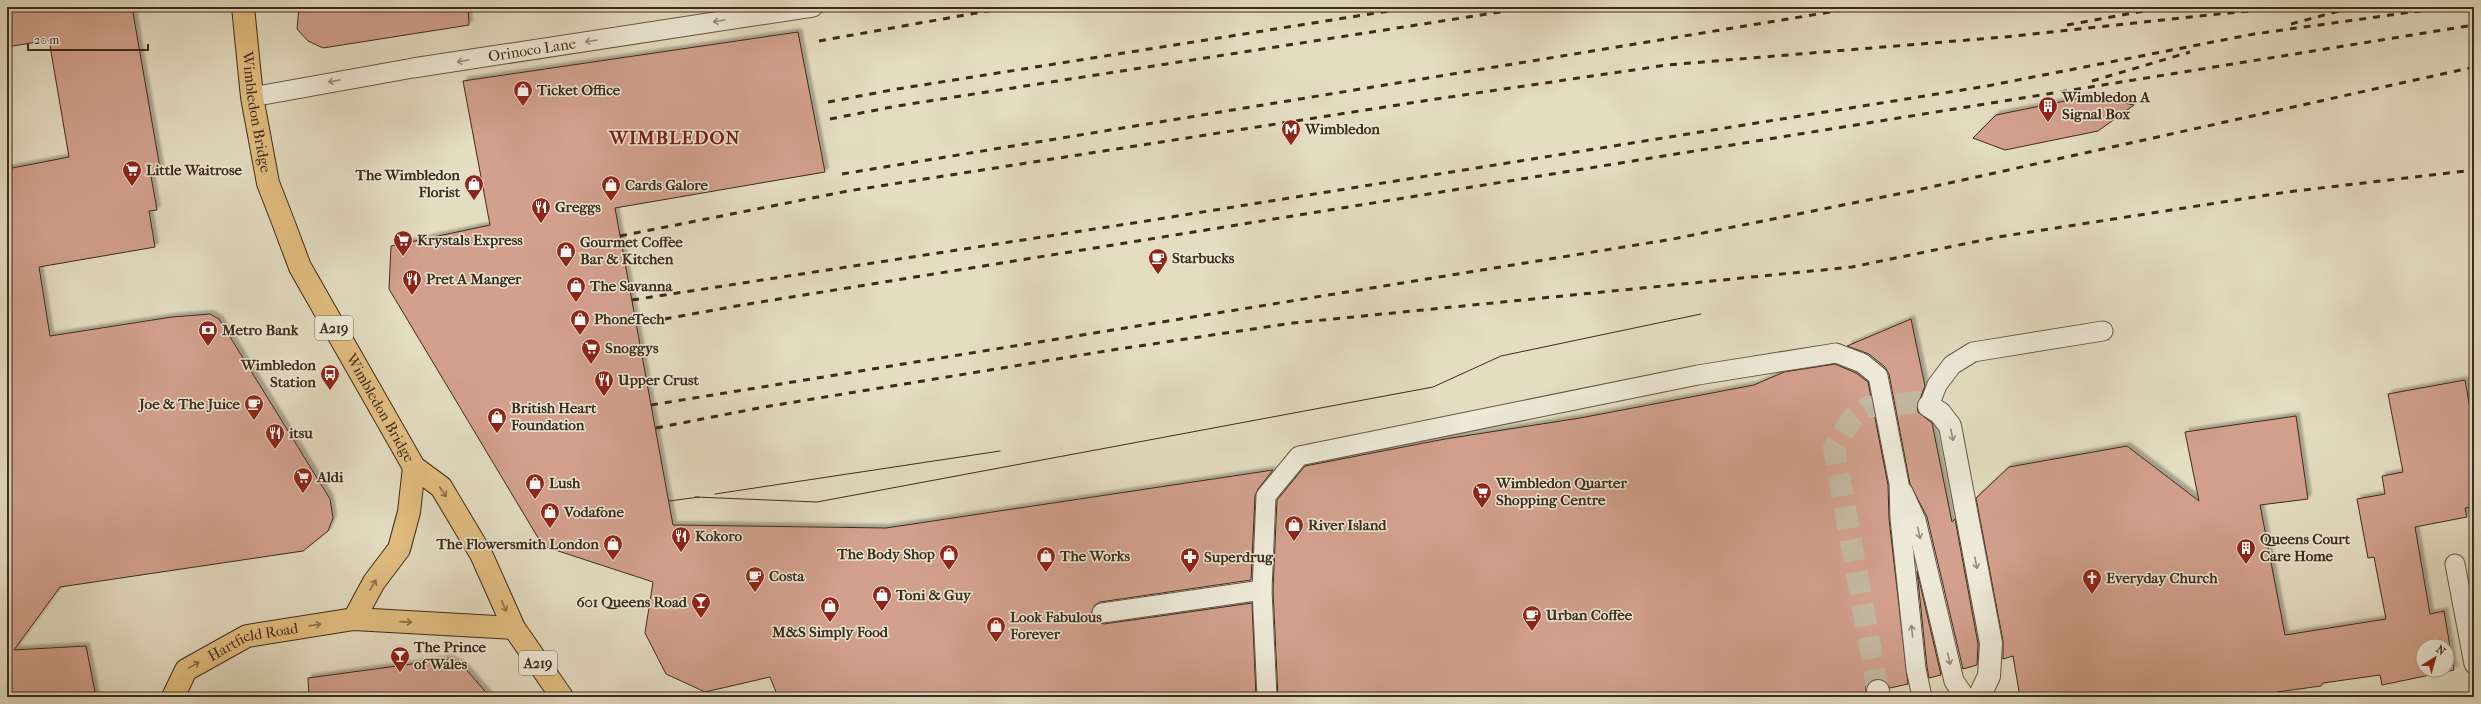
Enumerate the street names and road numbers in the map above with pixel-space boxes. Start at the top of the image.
street label: Orinoco Lane [487,34,578,65]
street label: Wimbledon Bridge [238,50,275,175]
road number: A219 [315,316,353,340]
street label: Wimbledon Bridge [342,349,419,466]
street label: Hartfield Road [205,619,300,665]
road number: A219 [519,651,557,675]

